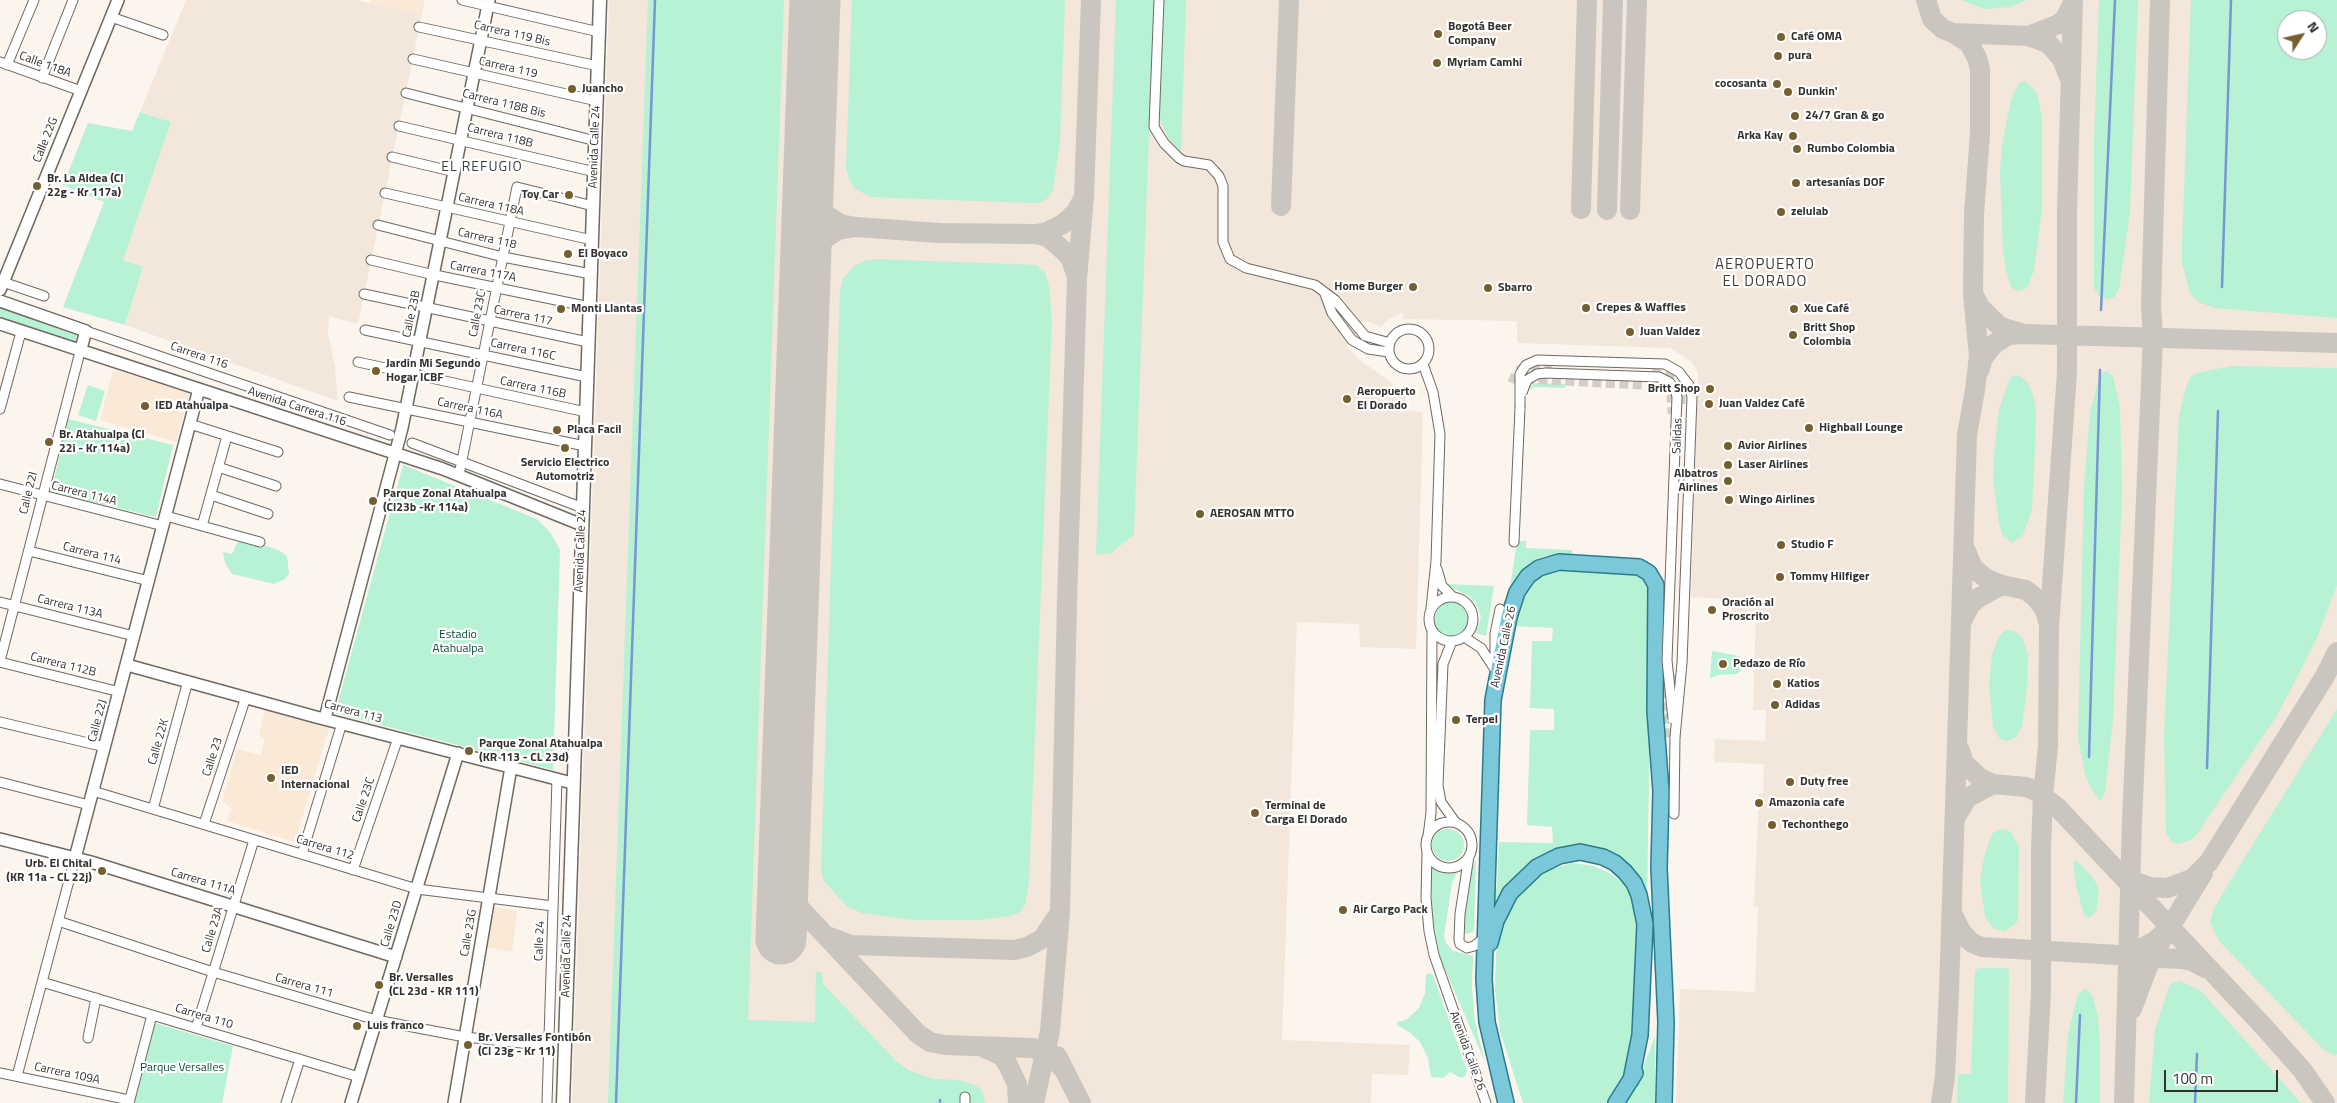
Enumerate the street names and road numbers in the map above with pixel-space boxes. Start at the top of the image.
street label: Carrera 119 Bis [472,18,552,50]
street label: Calle 118A [17,49,73,81]
street label: Carrera 119 [477,54,539,82]
street label: Carrera 118B Bis [461,87,547,121]
street label: Avenida Calle 24 [586,105,604,189]
street label: Calle 22G [30,115,62,165]
street label: Carrera 118B [466,121,534,151]
street label: Carrera 118A [457,190,525,220]
street label: Carrera 118 [456,225,518,253]
street label: Carrera 117A [449,259,517,285]
street label: Calle 23B [400,289,424,339]
street label: Calle 23C [466,290,490,338]
street label: Carrera 117 [492,303,554,329]
street label: Carrera 116C [489,336,557,364]
street label: Carrera 116 [168,339,230,373]
street label: Carrera 116B [499,374,567,402]
street label: Avenida Carrera 116 [246,384,348,430]
street label: Carrera 116A [436,395,504,423]
street label: Salidas [1670,418,1686,454]
street label: Calle 22I [17,470,41,516]
street label: Carrera 114A [50,479,118,509]
street label: Avenida Calle 24 [572,509,590,593]
street label: Carrera 114 [61,540,123,568]
street label: Carrera 113A [36,592,104,622]
street label: Avenida Calle 26 [1488,605,1520,689]
street label: Carrera 112B [29,650,97,680]
street label: Carrera 113 [322,697,384,727]
street label: Calle 22J [85,698,111,744]
street label: Calle 22K [146,717,172,767]
street label: Calle 23 [200,736,226,778]
street label: Calle 23C [350,776,378,824]
street label: Carrera 112 [294,832,356,864]
street label: Carrera 111A [169,865,237,899]
street label: Calle 23D [378,899,406,949]
street label: Calle 23A [199,905,227,955]
street label: Calle 23G [458,908,480,958]
street label: Avenida Calle 24 [559,914,575,998]
street label: Calle 24 [532,921,548,961]
street label: Carrera 111 [273,971,335,1001]
street label: Carrera 110 [173,1001,235,1033]
street label: Avenida Calle 26 [1446,1010,1488,1092]
street label: Carrera 109A [33,1060,101,1088]

